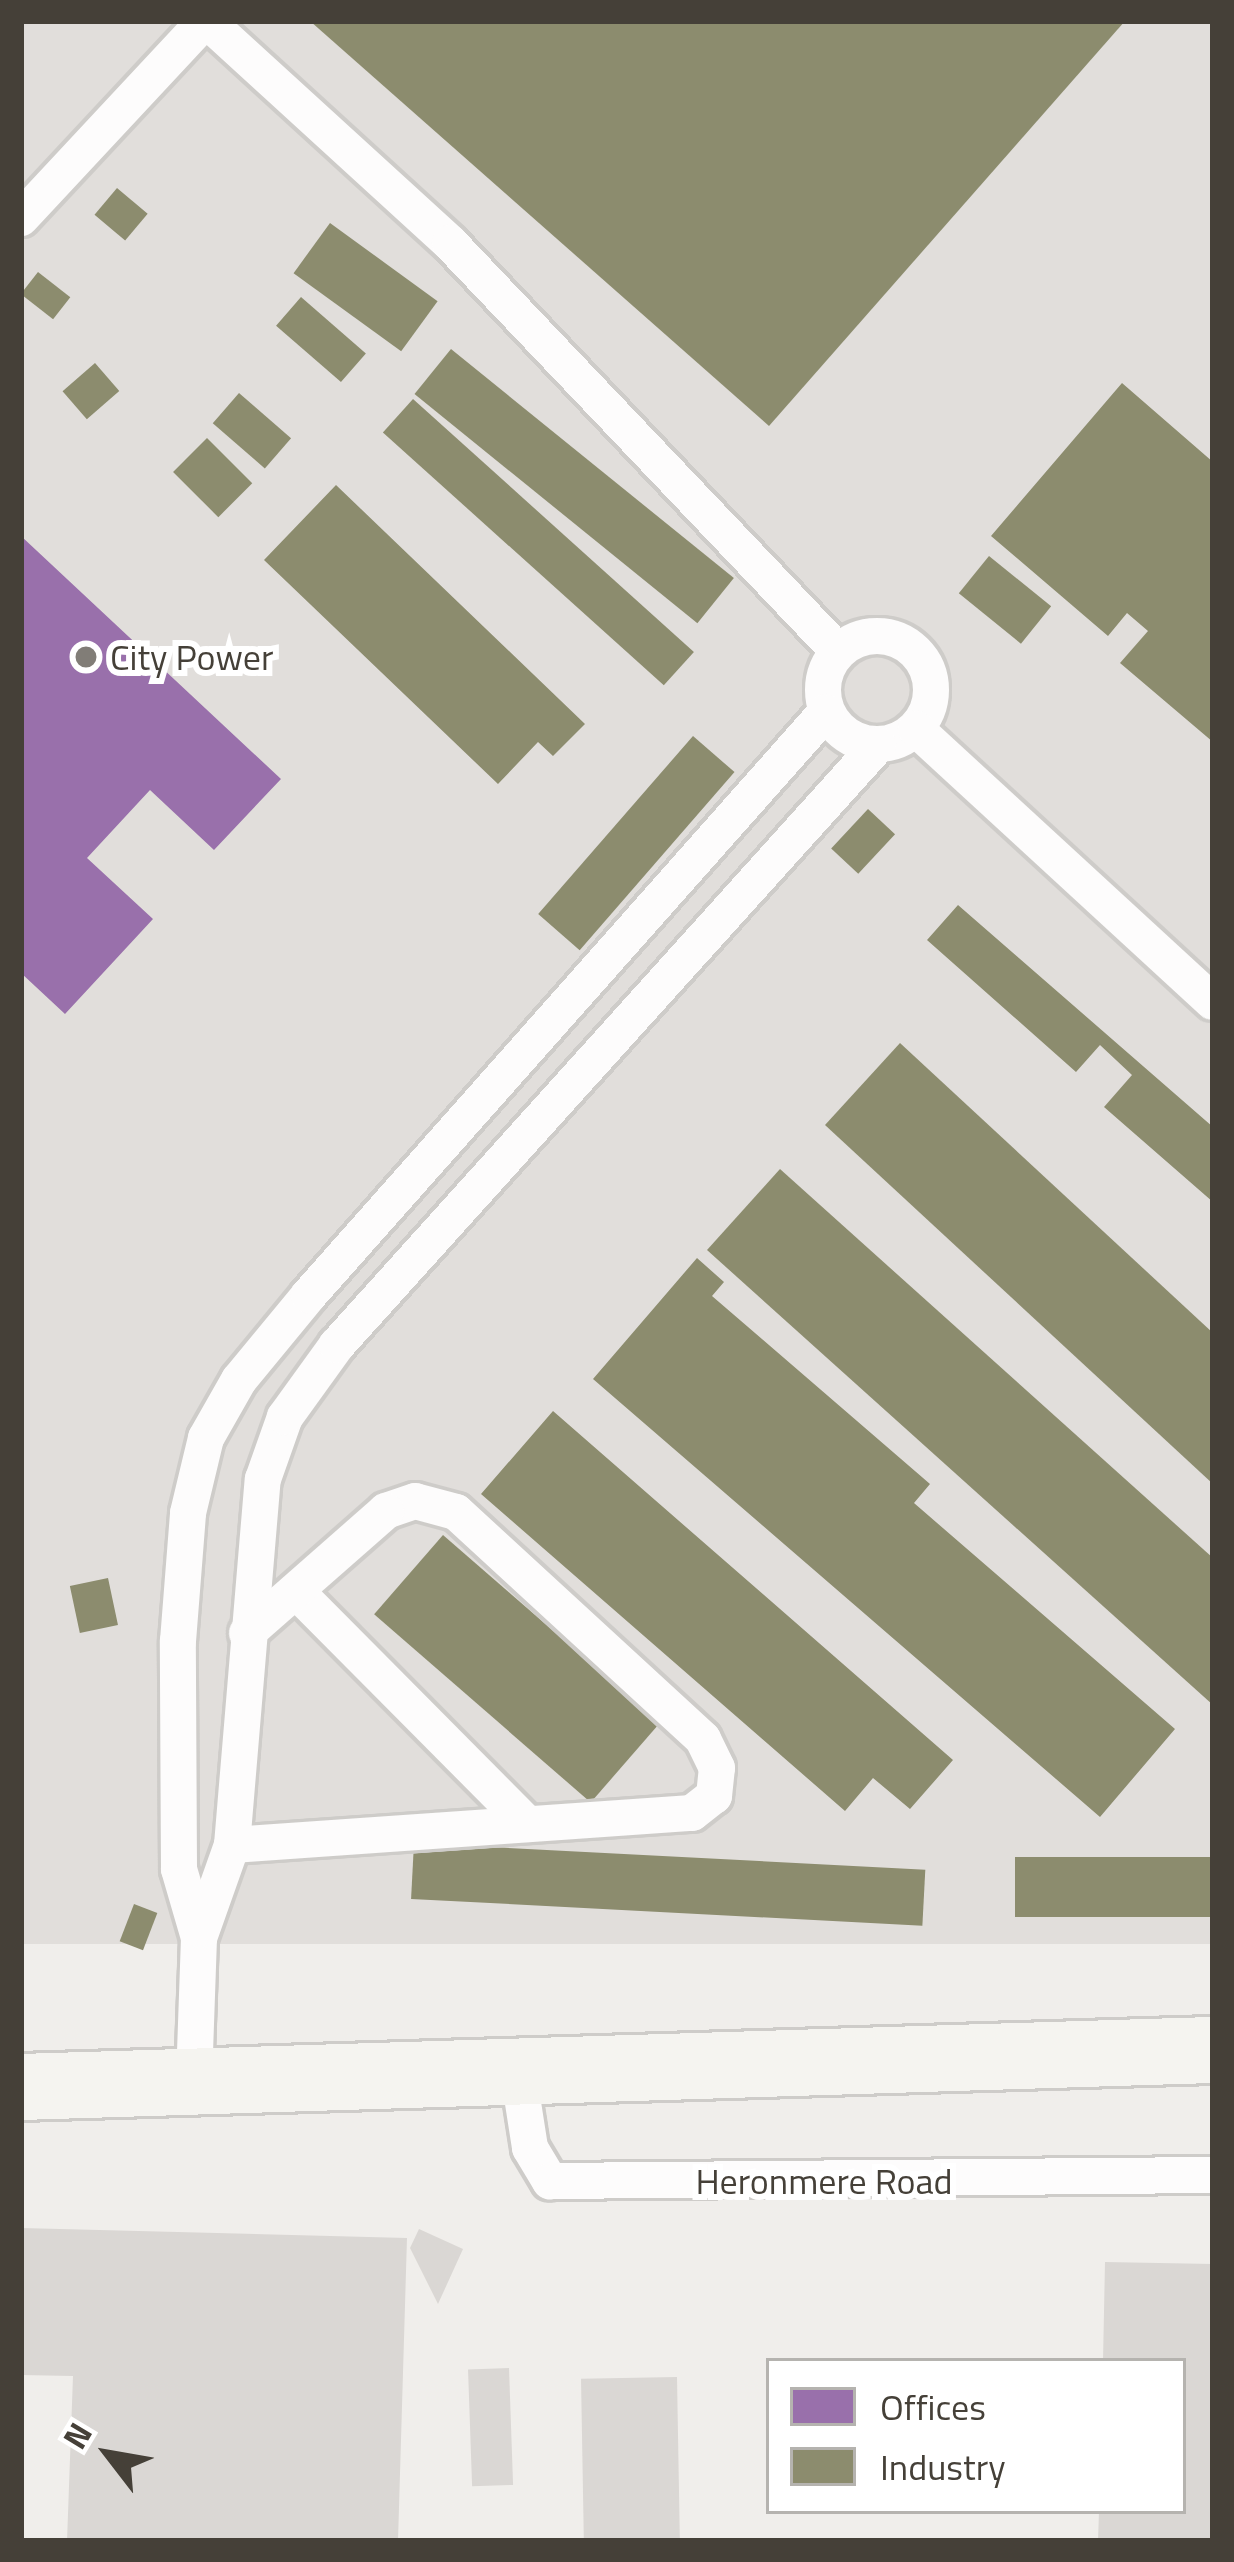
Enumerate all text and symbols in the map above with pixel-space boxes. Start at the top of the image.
place label: City Power [110,635,273,679]
marker: City Power [73,644,99,670]
street label: Heronmere Road [695,2159,953,2203]
legend [766,2358,1186,2514]
text: Offices [880,2379,986,2434]
north arrow [48,2394,168,2514]
text: N [50,2413,104,2458]
text: Industry [880,2439,1006,2494]

